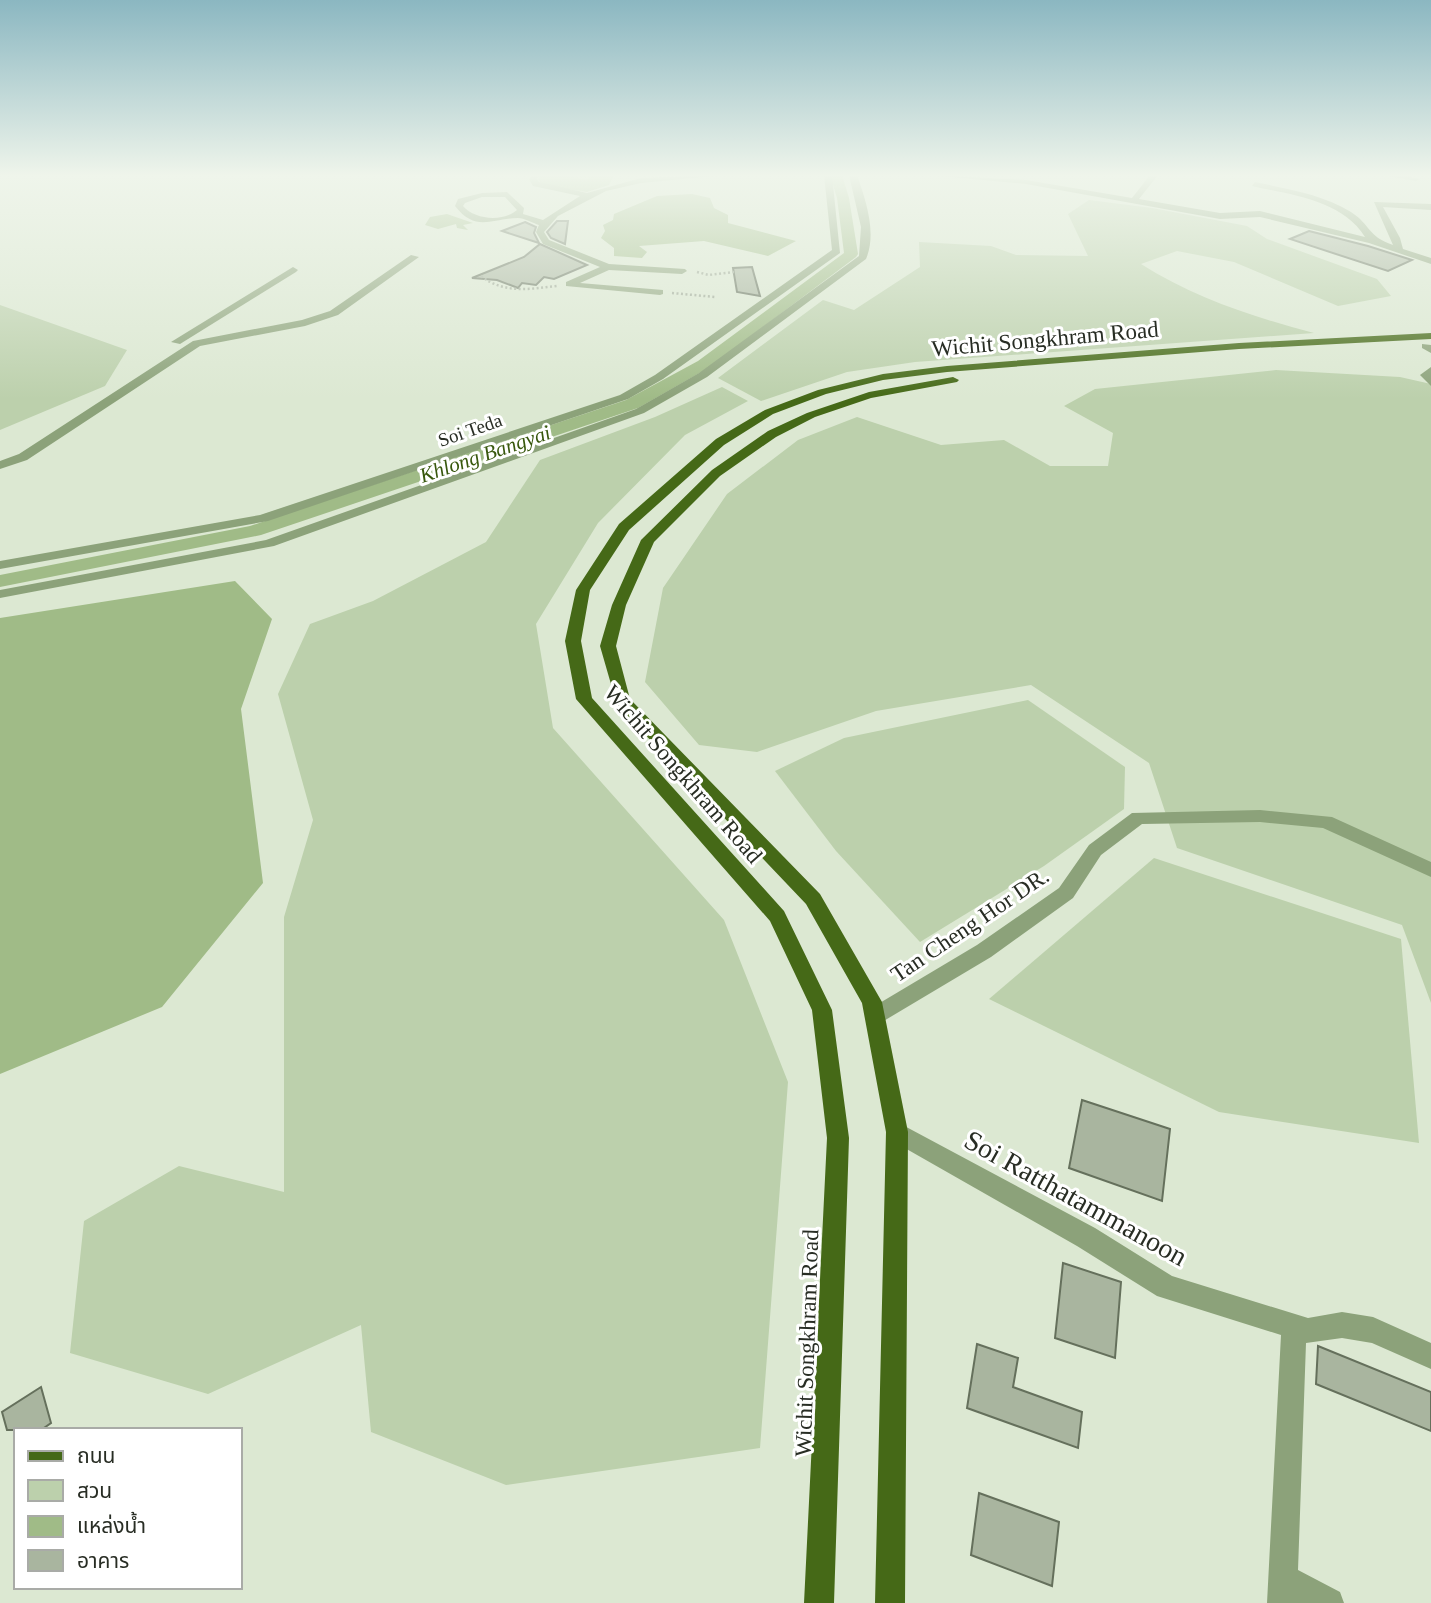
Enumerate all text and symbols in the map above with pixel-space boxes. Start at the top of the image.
street label: Wichit Songkhram Road [930,317,1160,361]
street label: Soi Teda [435,409,505,451]
water label: Khlong Bangyai [415,420,554,488]
street label: Wichit Songkhram Road [599,680,767,869]
street label: Tan Cheng Hor DR. [886,863,1054,987]
street label: Soi Ratthatammanoon [959,1124,1193,1272]
street label: Wichit Songkhram Road [791,1228,823,1457]
legend [14,1428,242,1589]
text: ถนน [77,1444,115,1468]
text: สวน [77,1479,112,1503]
text: แหล่งน้ำ [77,1511,146,1538]
text: อาคาร [77,1549,129,1573]

